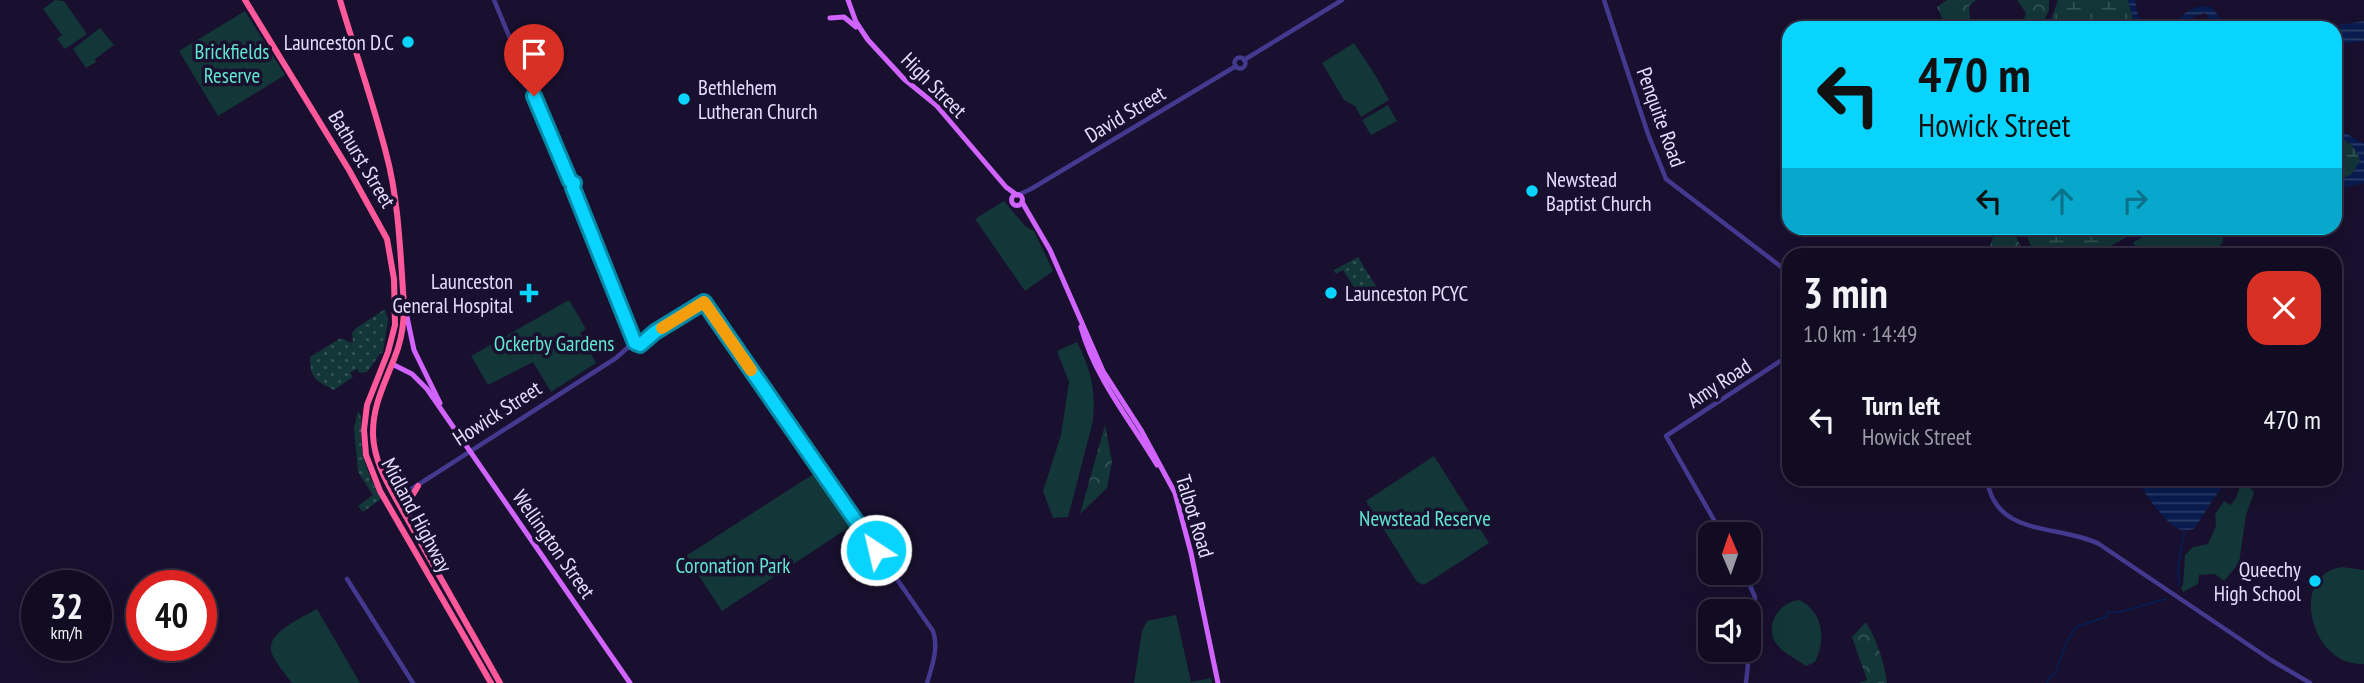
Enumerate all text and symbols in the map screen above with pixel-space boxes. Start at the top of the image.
pin [504,24,564,96]
place label: Launceston D.C [284,29,394,56]
marker: Launceston D.C [400,34,416,50]
icon: arrive [515,35,553,73]
park label: Brickfields Reserve [195,38,269,89]
text: 470 m [1918,42,2031,106]
street label: High Street [895,46,973,124]
icon: left [1803,49,1894,140]
street label: Penquite Road [1631,63,1691,171]
place label: Bethlehem Lutheran Church [698,74,818,125]
street label: David Street [1080,79,1170,149]
marker: Bethlehem Lutheran Church [676,91,692,107]
text: Howick Street [1918,104,2071,146]
street label: Bathurst Street [322,105,402,213]
place label: Newstead Baptist Church [1546,166,1652,217]
icon: left [1970,182,2008,220]
icon: ahead [2043,182,2081,220]
icon: right [2116,182,2154,220]
marker: Newstead Baptist Church [1524,183,1540,199]
text: 3 min [1803,265,1888,320]
place label: Launceston General Hospital [392,268,513,319]
button: close [2247,271,2321,345]
place label: Launceston PCYC [1345,280,1468,307]
marker: Launceston General Hospital [519,283,539,303]
marker: Launceston PCYC [1323,285,1339,301]
text: 1.0 km · 14:49 [1803,319,1917,348]
park label: Ockerby Gardens [494,330,614,357]
street label: Amy Road [1682,352,1756,414]
street label: Howick Street [448,374,547,452]
text: Turn left [1862,389,1940,422]
icon: left [1803,401,1841,439]
text: 470 m [2263,403,2321,436]
text: Howick Street [1862,422,1972,451]
street label: Midland Highway [376,453,459,577]
street label: Talbot Road [1170,471,1220,561]
street label: Wellington Street [507,484,601,604]
park label: Newstead Reserve [1359,505,1491,532]
position arrow [839,513,913,587]
north arrow [1698,522,1760,584]
map controls [1698,522,1761,662]
park label: Coronation Park [676,552,790,579]
place label: Queechy High School [2214,556,2301,607]
speed limit sign: 40 [126,570,217,661]
marker: Queechy High School [2307,573,2323,589]
text: 32 [50,583,83,629]
button: sound [1698,599,1761,662]
text: km/h [51,621,82,644]

